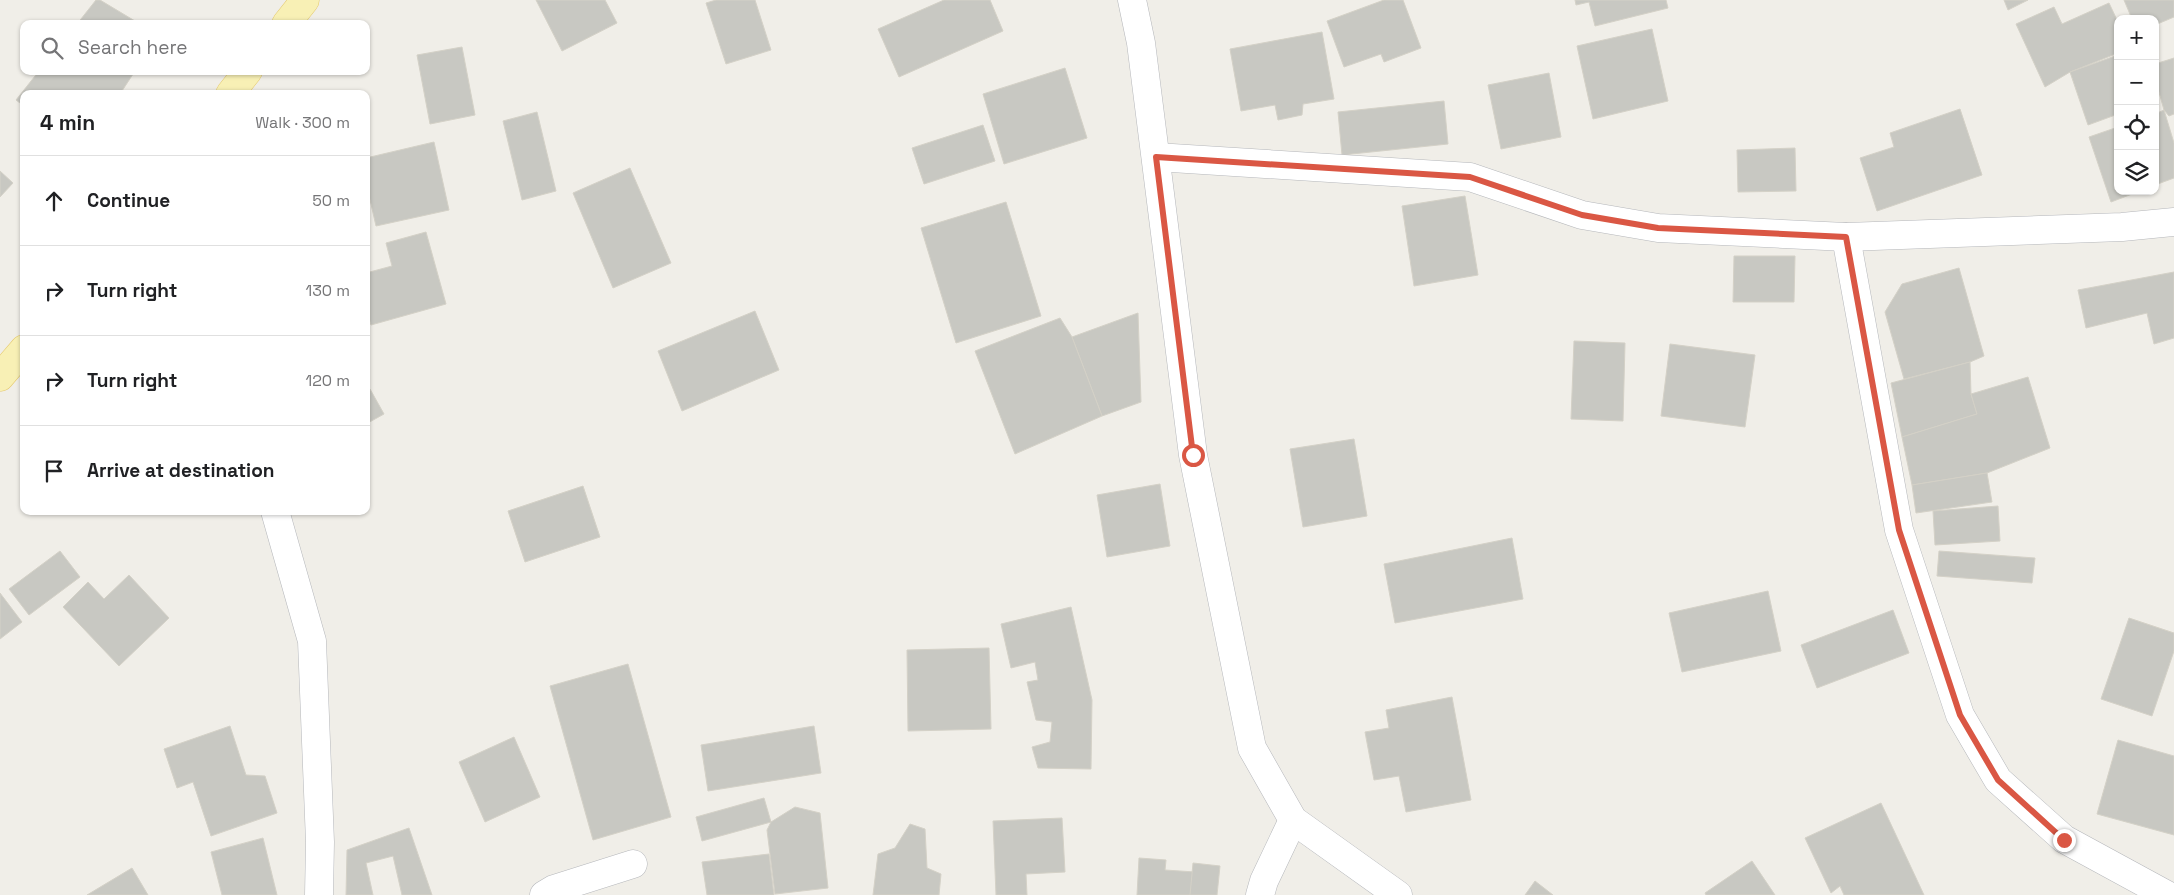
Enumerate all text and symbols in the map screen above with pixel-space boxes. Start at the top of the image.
map controls [2114,15,2159,195]
button: + [2114,15,2159,60]
search box [20,20,370,75]
icon: search [38,34,66,62]
text: Search here [78,35,188,60]
button: − [2114,60,2159,105]
button: locate [2114,105,2159,150]
text: 4 min [40,109,95,136]
text: Walk · 300 m [255,112,350,133]
button: layers [2114,150,2159,195]
icon: ahead [40,187,68,215]
text: Continue [87,188,170,213]
text: 50 m [312,190,350,211]
icon: right [40,277,68,305]
text: Turn right [87,278,177,303]
text: 130 m [306,280,350,301]
icon: right [40,367,68,395]
text: Turn right [87,368,177,393]
text: 120 m [306,370,350,391]
route start [1182,444,1205,467]
icon: arrive [40,457,68,485]
text: Arrive at destination [87,458,275,483]
route end [2053,829,2076,852]

